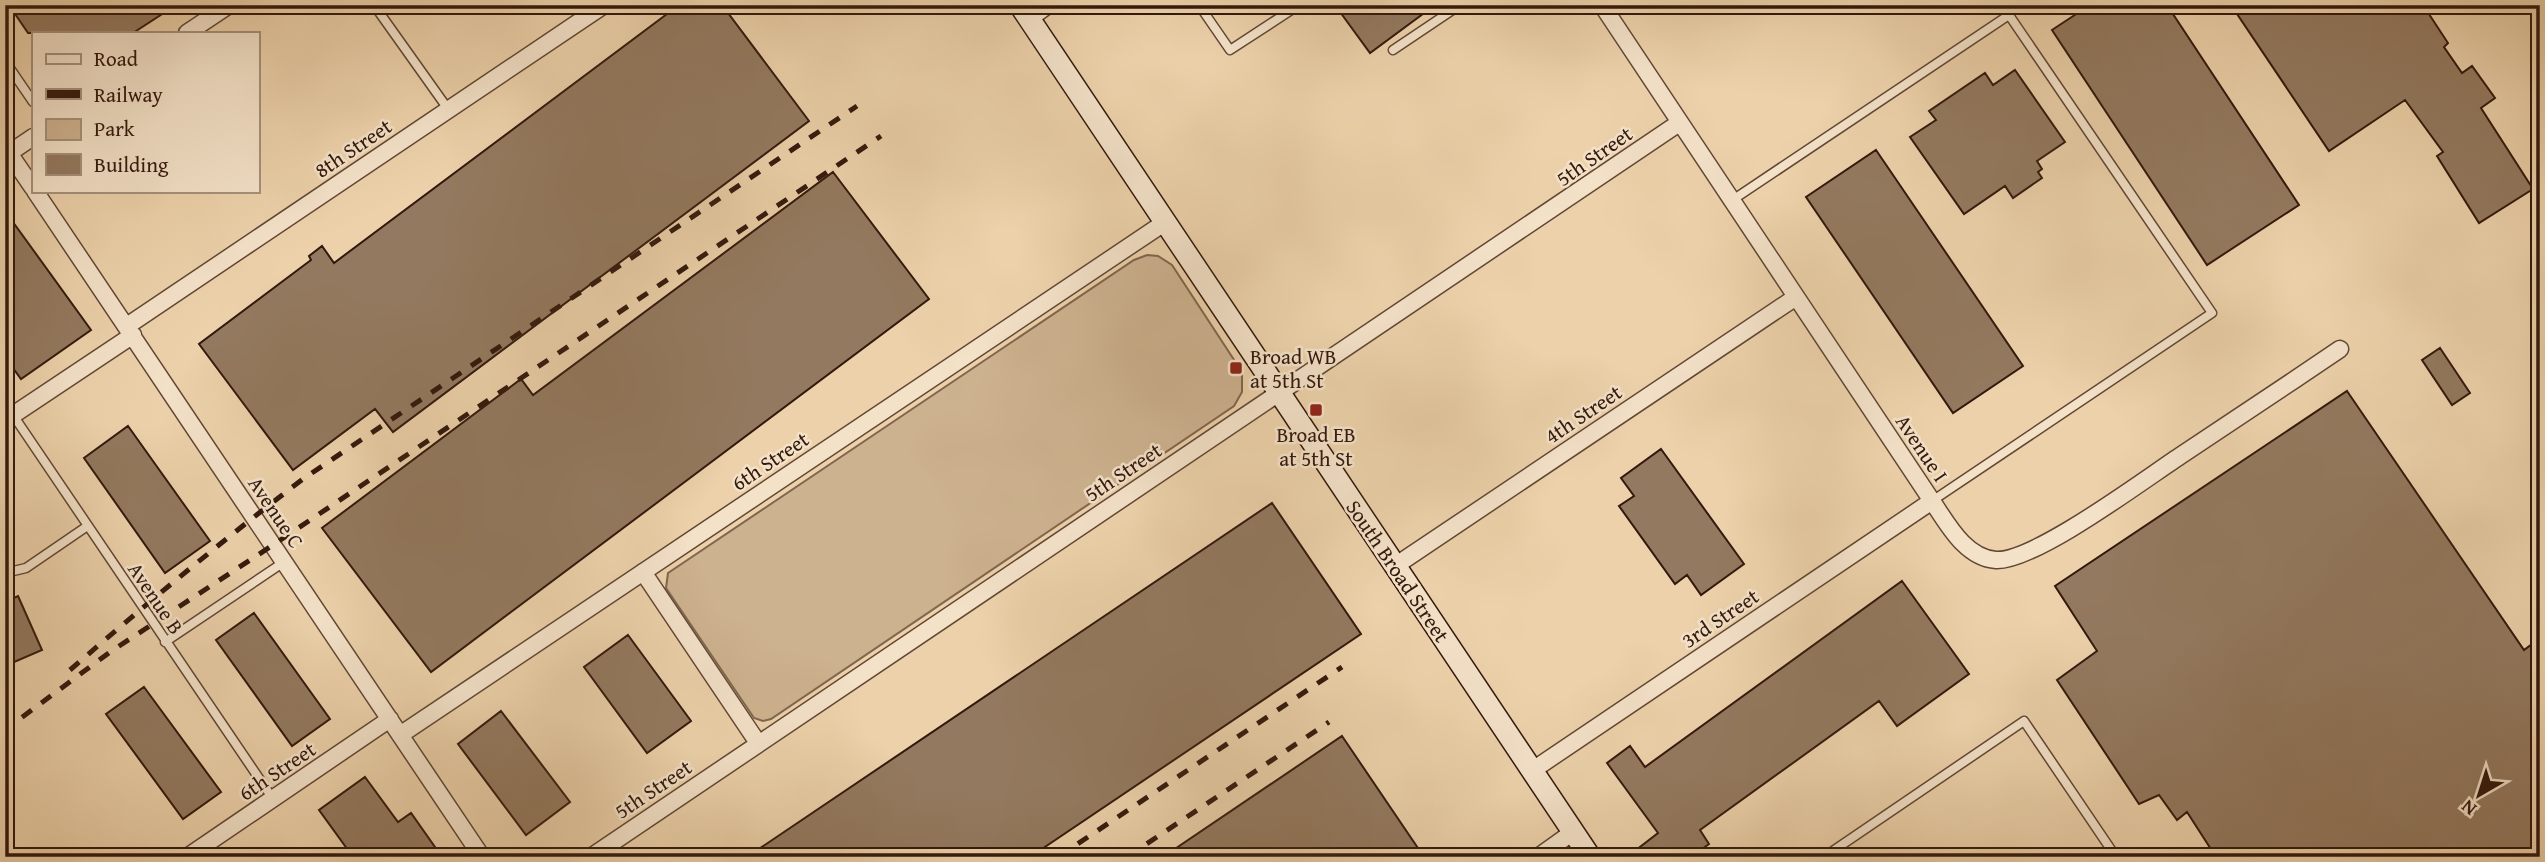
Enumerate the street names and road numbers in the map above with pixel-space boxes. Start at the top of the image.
street label: 8th Street [308,110,398,185]
street label: 5th Street [1549,118,1639,194]
street label: 4th Street [1538,376,1628,451]
street label: Avenue I [1888,408,1956,488]
street label: 6th Street [725,423,815,498]
street label: 5th Street [1078,434,1168,509]
street label: Avenue C [241,470,311,554]
street label: South Broad Street [1339,494,1458,649]
street label: Avenue B [120,556,192,640]
street label: 3rd Street [1675,580,1765,655]
street label: 6th Street [232,733,322,808]
street label: 5th Street [608,751,698,826]

